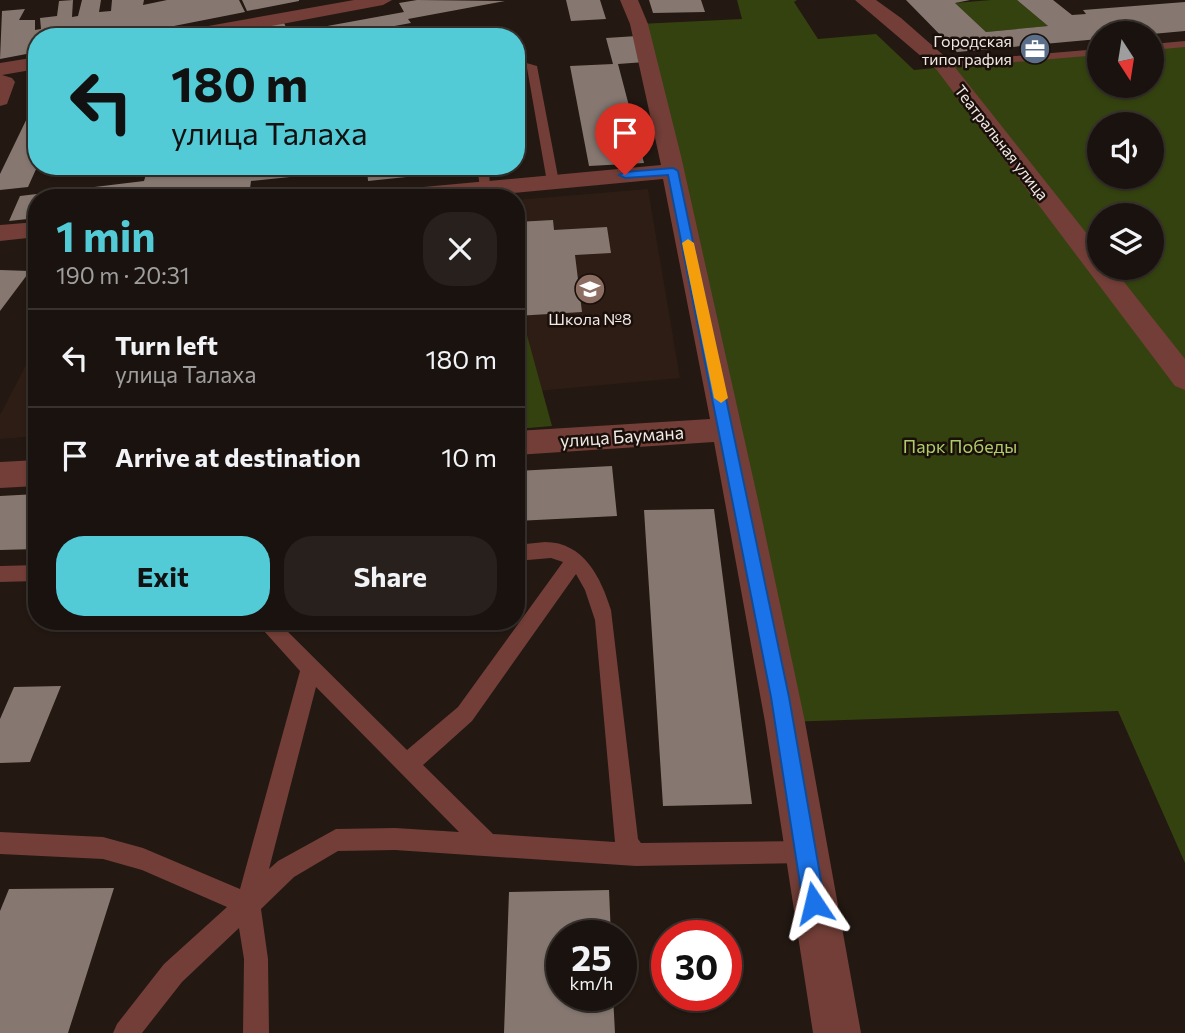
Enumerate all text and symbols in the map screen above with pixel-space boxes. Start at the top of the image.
north arrow [1087,21,1164,98]
map controls [1087,21,1164,280]
place label: Городская типография [922,31,1012,68]
office icon: Городская типография [1018,32,1052,66]
text: 180 m [171,52,308,112]
icon: left [56,56,147,147]
street label: Театральная улица [951,81,1053,203]
pin [595,103,655,175]
text: улица Талаха [171,112,368,152]
button: sound [1087,112,1164,189]
icon: arrive [606,114,644,152]
button: layers [1087,203,1164,280]
text: 1 min [56,209,156,261]
button: close [423,212,497,286]
text: 190 m · 20:31 [56,261,190,289]
school or university icon: Школа №8 [573,272,607,306]
place label: Школа №8 [548,309,632,328]
text: Turn left [115,329,218,360]
icon: left [56,339,94,377]
text: 180 m [425,343,497,374]
text: улица Талаха [115,360,256,388]
street label: улица Баумана [559,421,685,451]
park label: Парк Победы [903,435,1017,457]
icon: arrive [56,437,94,475]
text: Arrive at destination [115,441,361,472]
text: 10 m [441,441,497,472]
button: Exit [56,536,270,616]
button: Share [284,536,497,616]
position arrow [777,866,851,940]
speed limit sign: 30 [651,920,742,1011]
text: 25 [571,935,612,978]
text: km/h [570,972,613,994]

